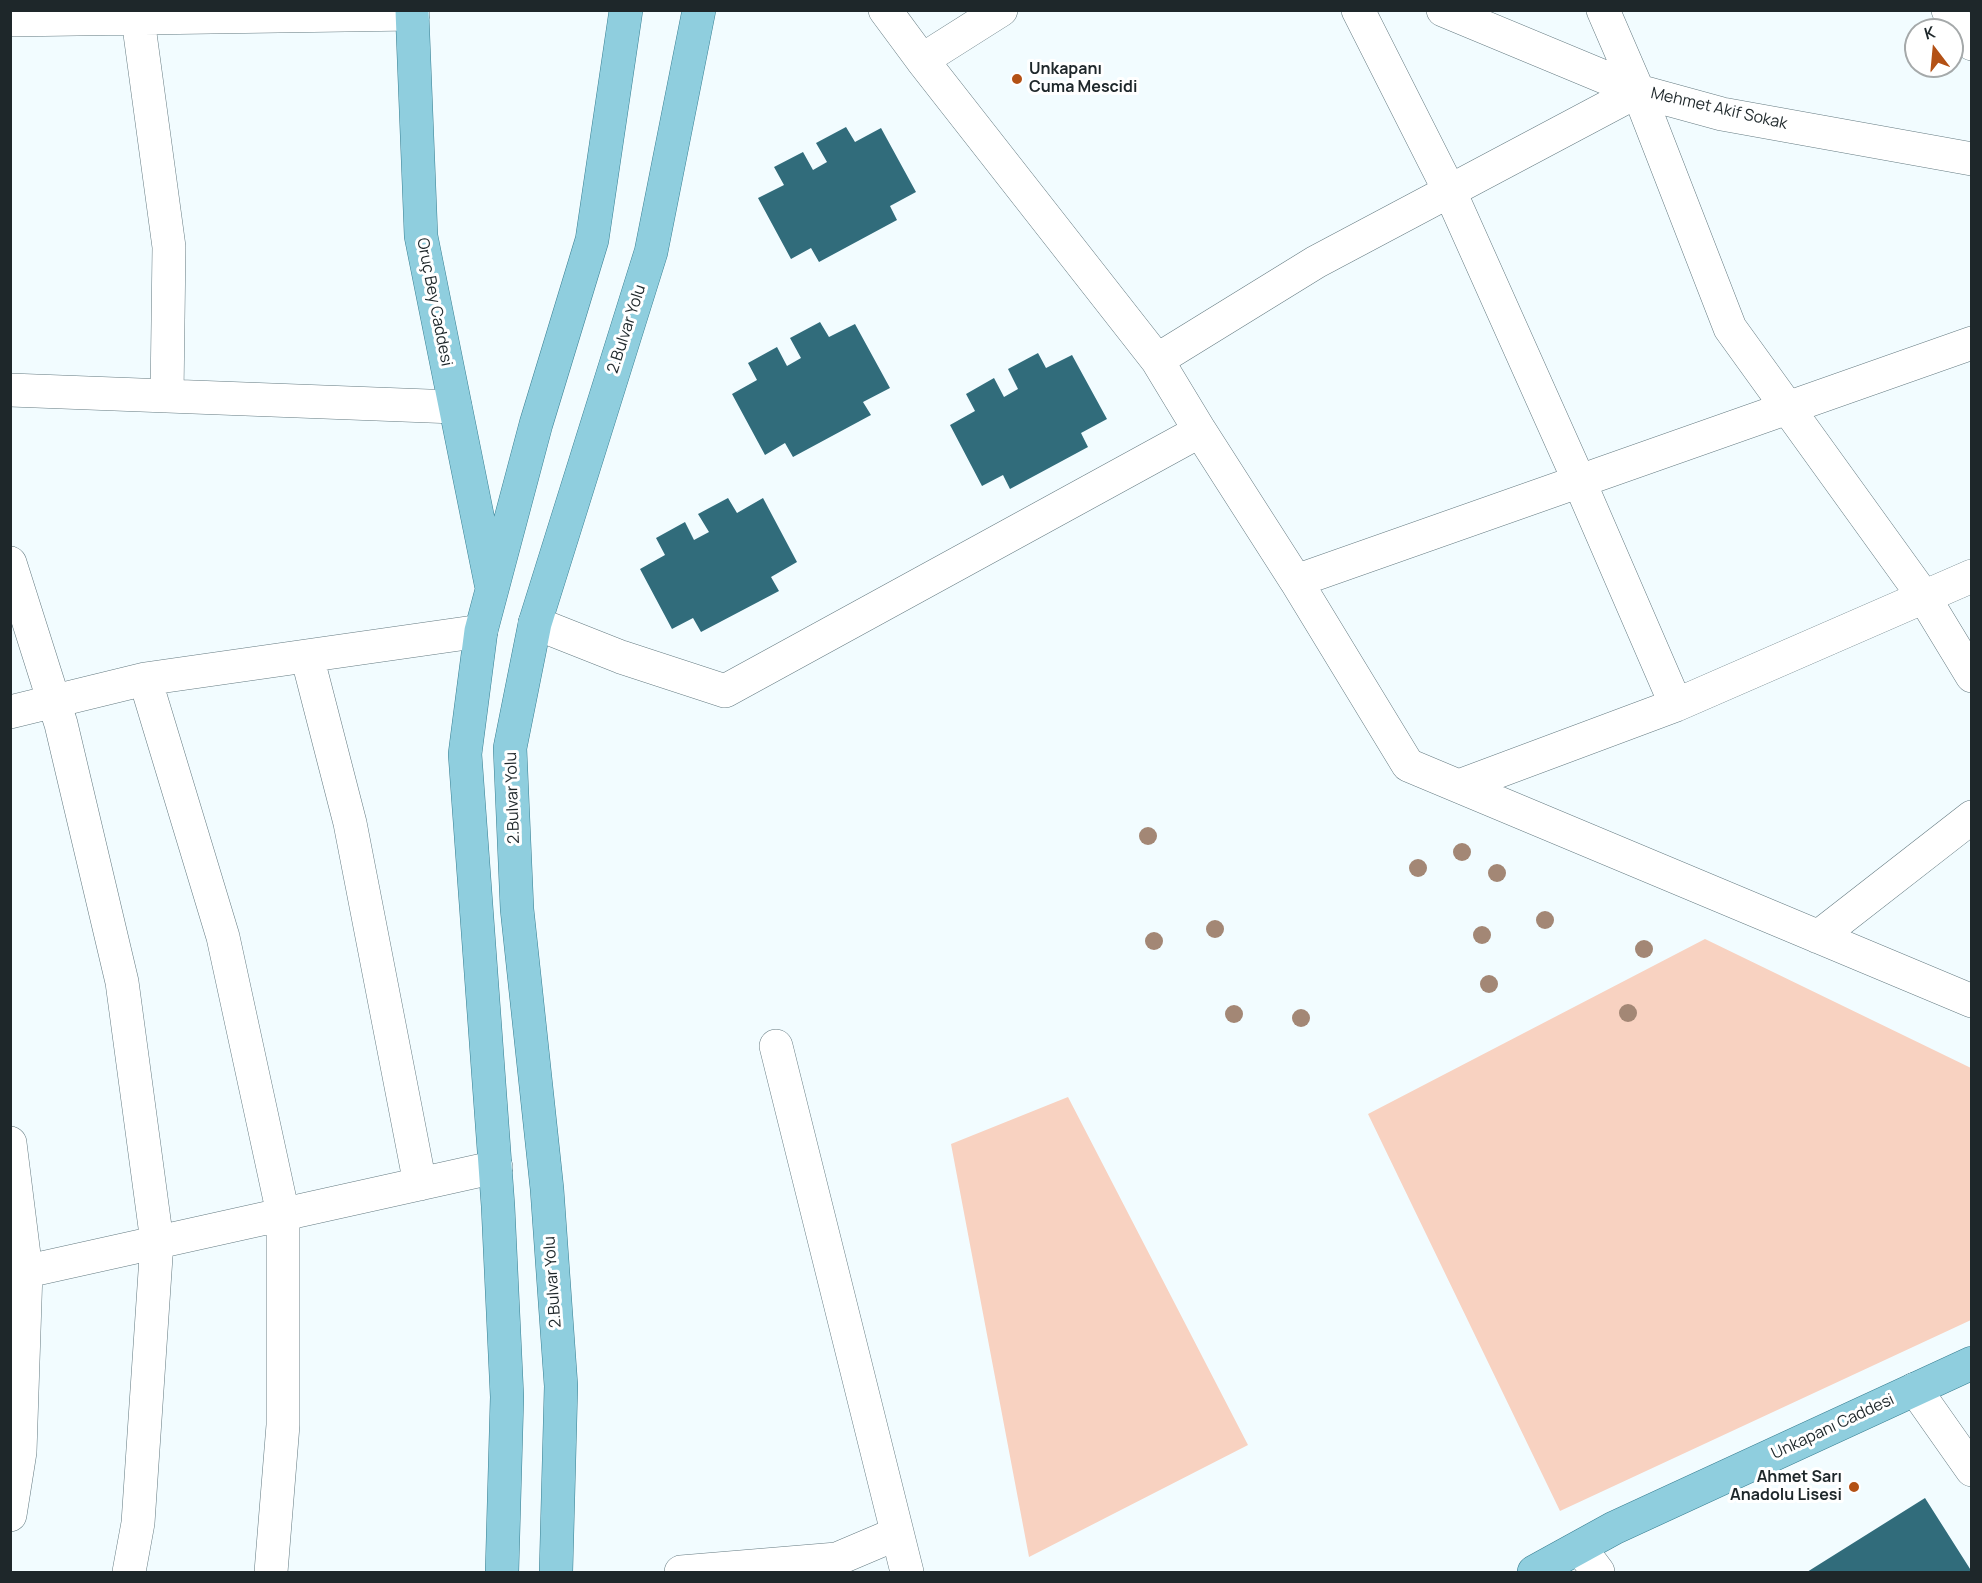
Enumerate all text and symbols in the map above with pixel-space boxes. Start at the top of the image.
north arrow [1904,18,1964,78]
text: K [1922,21,1938,45]
place label: Unkapanı Cuma Mescidi [1029,60,1137,98]
marker: Unkapanı Cuma Mescidi [1010,72,1024,86]
street label: Mehmet Akif Sokak [1649,84,1789,134]
street label: Oruç Bey Caddesi [412,236,456,368]
street label: 2.Bulvar Yolu [604,282,650,376]
street label: 2.Bulvar Yolu [502,752,524,844]
street label: 2.Bulvar Yolu [540,1235,566,1329]
street label: Unkapanı Caddesi [1769,1390,1897,1464]
place label: Ahmet Sarı Anadolu Lisesi [1730,1468,1842,1506]
marker: Ahmet Sarı Anadolu Lisesi [1847,1480,1861,1494]

